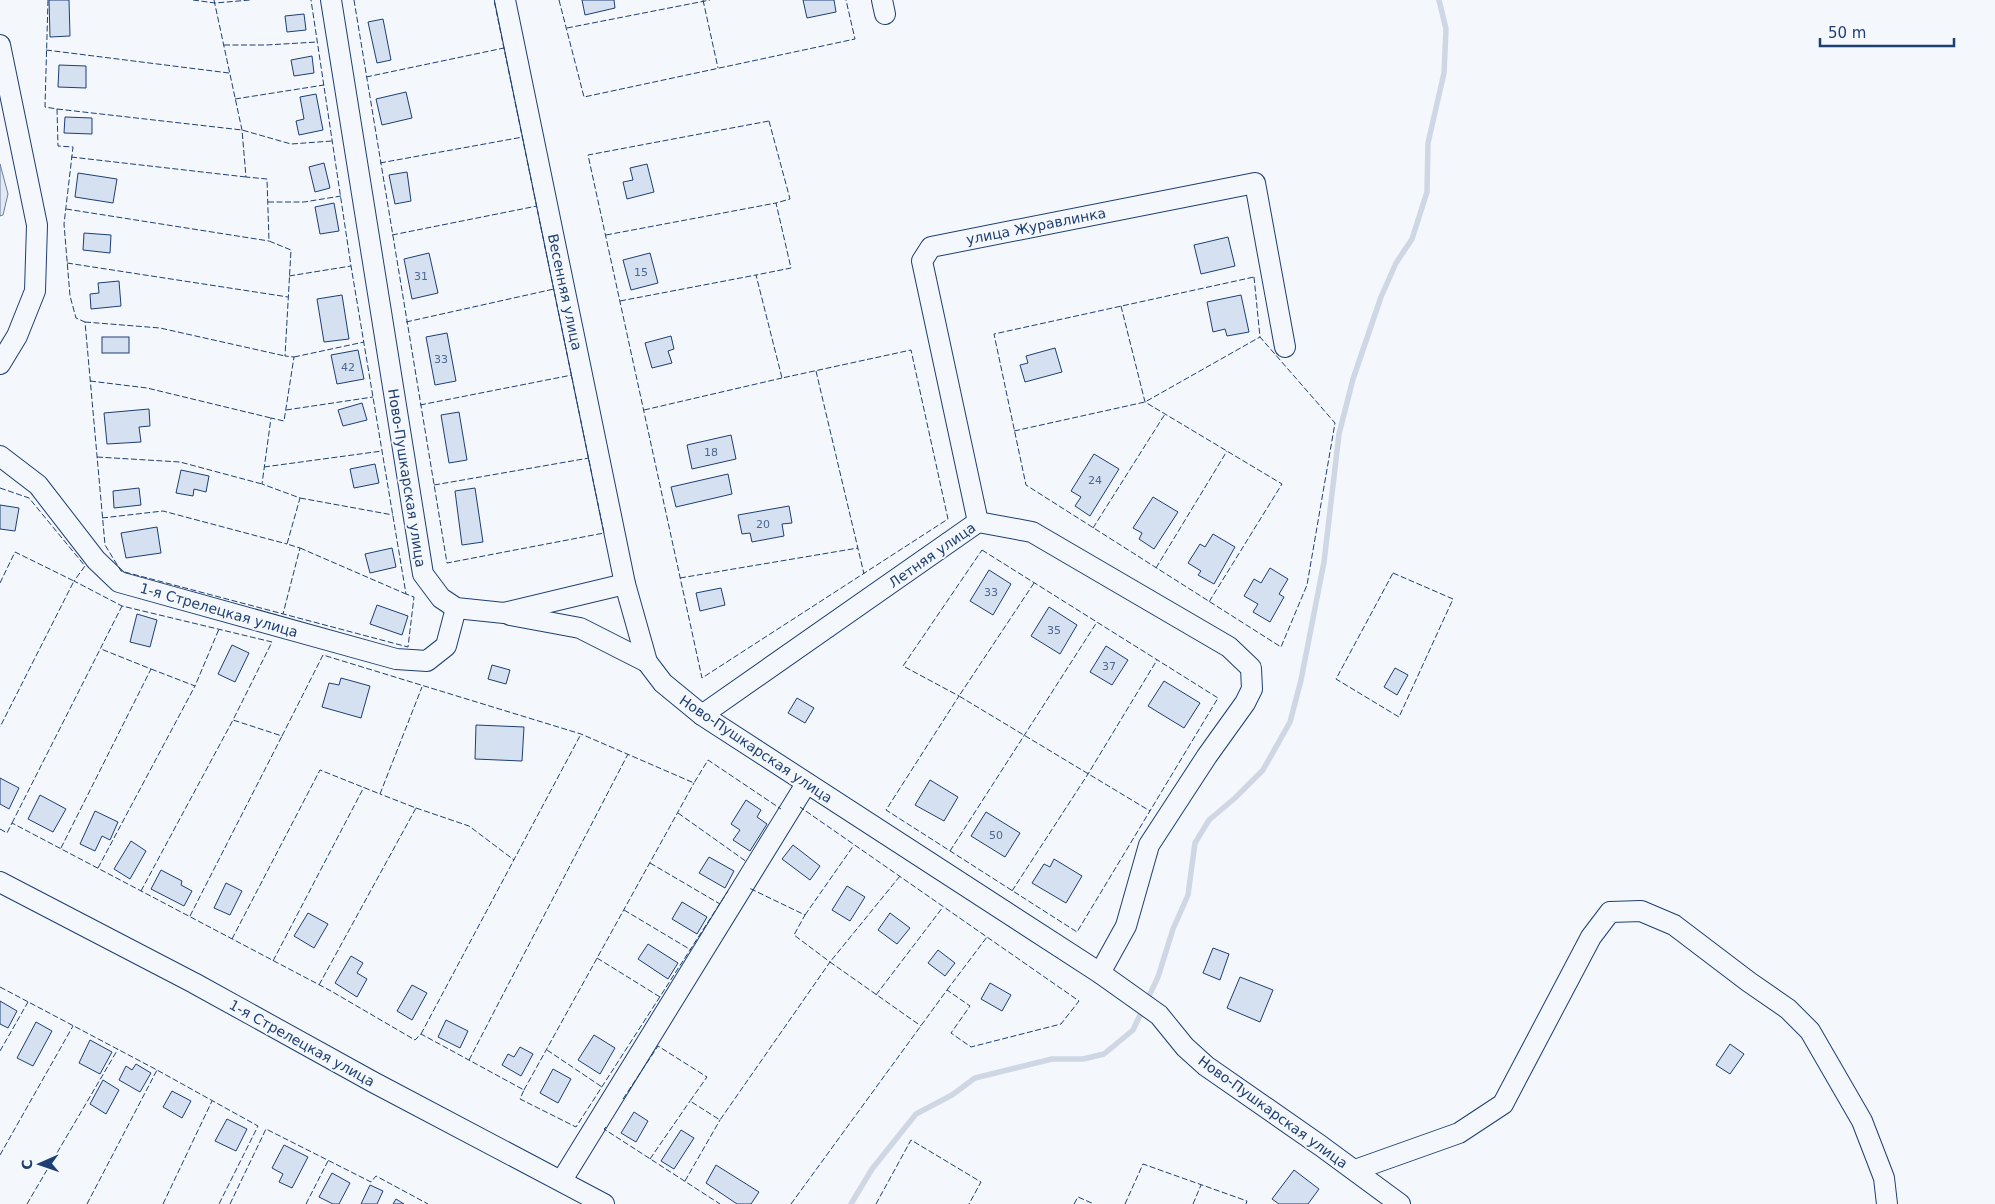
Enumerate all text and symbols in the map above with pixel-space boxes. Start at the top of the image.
scale bar [1820,15,1954,47]
text: 50 m [1828,24,1866,42]
street label: улица Журавлинка [965,205,1107,247]
street label: Весенняя улица [545,232,585,352]
house number: 15 [634,266,648,279]
house number: 31 [414,270,428,283]
house number: 33 [434,353,448,366]
house number: 42 [341,361,355,374]
street label: Ново-Пушкарская улица [385,388,429,568]
house number: 18 [704,446,718,459]
house number: 24 [1088,474,1102,487]
house number: 20 [756,518,770,531]
street label: Летняя улица [886,519,978,591]
street label: 1-я Стрелецкая улица [138,580,300,640]
house number: 33 [984,586,998,599]
house number: 35 [1047,624,1061,637]
house number: 37 [1102,660,1116,673]
street label: Ново-Пушкарская улица [677,692,835,806]
house number: 50 [989,829,1003,842]
street label: 1-я Стрелецкая улица [227,996,377,1090]
street label: Ново-Пушкарская улица [1195,1052,1351,1172]
north arrow [15,1139,65,1189]
text: С [19,1159,35,1170]

